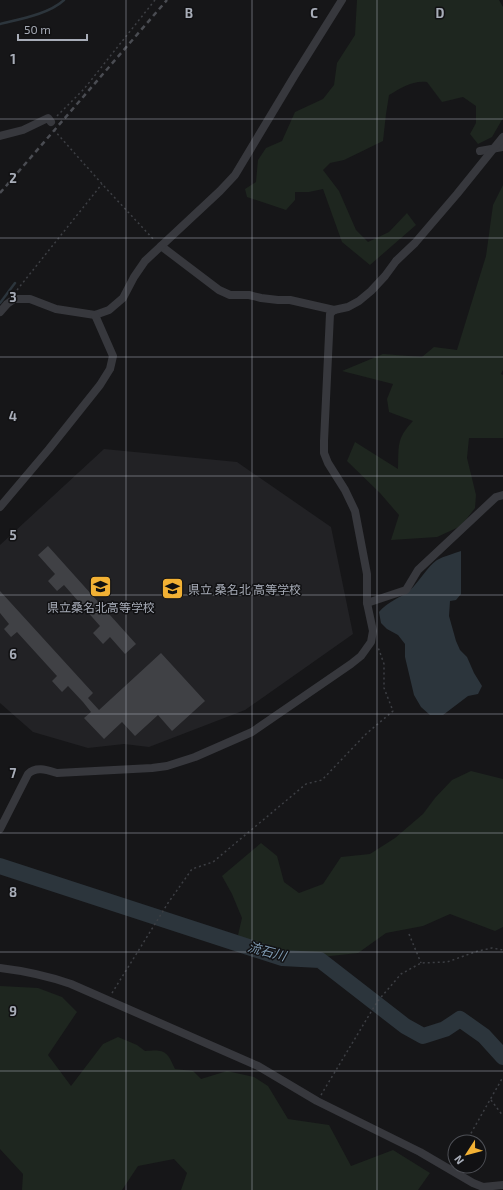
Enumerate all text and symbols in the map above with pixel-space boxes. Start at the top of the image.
text: B [185,5,193,21]
text: C [310,5,318,21]
text: D [436,5,445,21]
scale bar [18,16,87,42]
text: 50 m [24,22,51,36]
text: 1 [10,51,16,67]
text: 2 [9,170,17,186]
text: 3 [9,289,17,305]
text: 4 [9,408,17,424]
text: 5 [9,527,17,543]
school or university icon: 県立桑名北高等学校 [88,573,114,599]
school or university icon: 県立 桑名北 高等学校 [159,576,185,602]
place label: 県立 桑名北 高等学校 [188,582,301,596]
place label: 県立桑名北高等学校 [47,600,155,614]
text: 6 [9,646,17,662]
text: 7 [10,765,17,781]
text: 8 [9,884,17,900]
water label: 流石川 [246,938,290,964]
text: 9 [9,1003,17,1019]
north arrow [447,1134,487,1174]
text: N [451,1153,466,1167]

